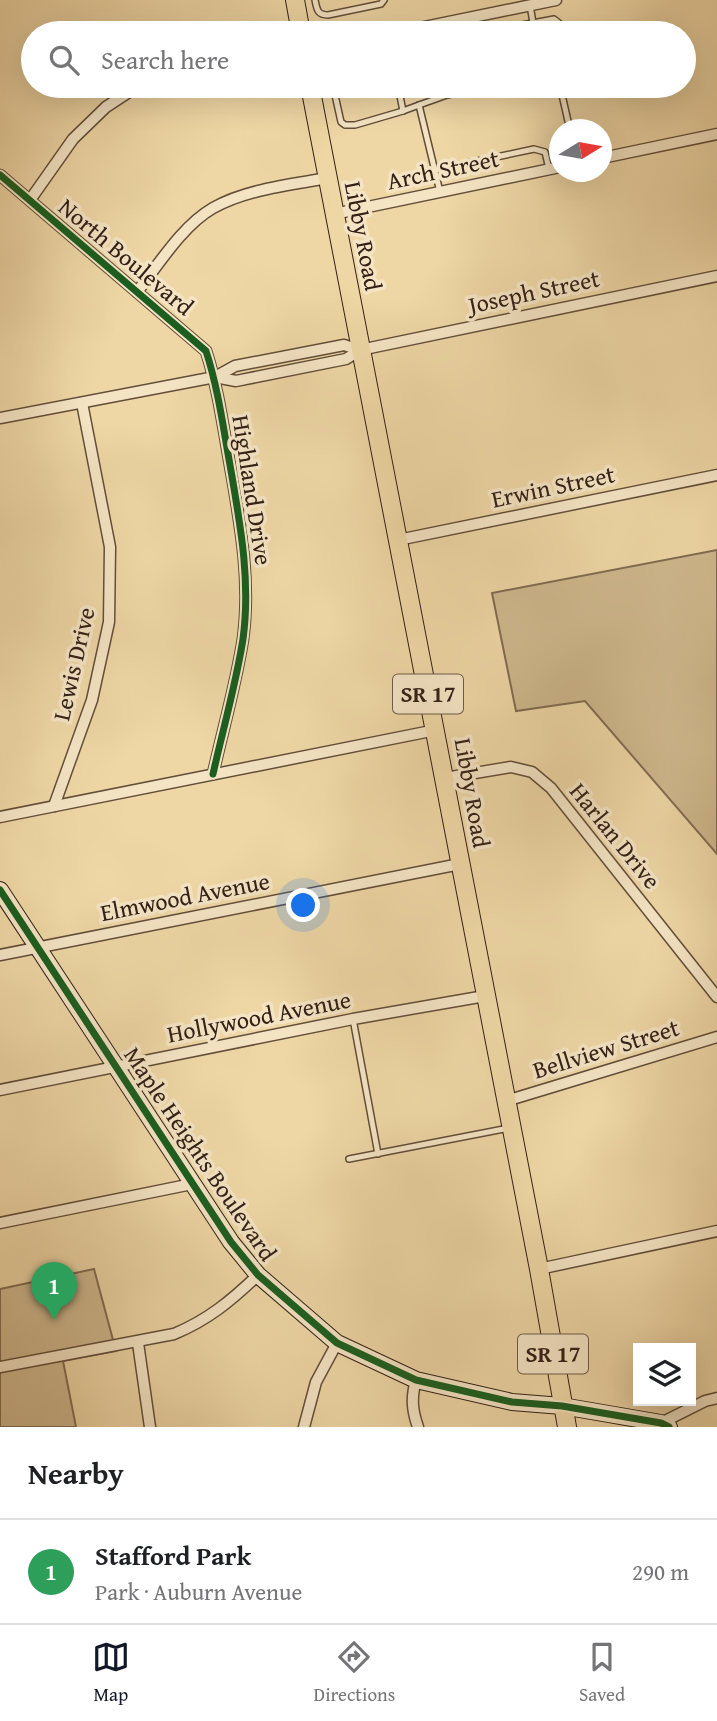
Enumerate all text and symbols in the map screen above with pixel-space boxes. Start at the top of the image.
search box [21,21,696,98]
text: Search here [101,40,229,79]
icon: search [45,41,83,79]
north arrow [549,119,612,182]
street label: Arch Street [384,140,503,198]
street label: Libby Road [336,178,391,294]
street label: North Boulevard [51,189,202,324]
street label: Joseph Street [462,260,603,323]
street label: Highland Drive [223,412,282,568]
street label: Erwin Street [488,456,618,517]
street label: Lewis Drive [43,604,104,724]
road number: SR 17 [393,674,463,714]
street label: Libby Road [446,735,499,851]
street label: Harlan Drive [562,775,669,896]
street label: Elmwood Avenue [97,863,272,930]
your location [286,888,320,922]
street label: Hollywood Avenue [164,982,354,1051]
street label: Bellview Street [528,1010,684,1087]
street label: Maple Heights Boulevard [115,1039,285,1268]
pin: 1 [31,1262,77,1320]
road number: SR 17 [518,1334,588,1373]
map controls [633,1343,696,1406]
button: layers [633,1343,696,1406]
text: Nearby [28,1451,124,1495]
text: Stafford Park [95,1536,251,1575]
text: 1 [45,1555,57,1588]
text: 290 m [632,1555,689,1588]
text: Park · Auburn Avenue [95,1575,302,1608]
tab: Map [92,1638,130,1708]
tab: Directions [314,1638,395,1708]
tab: Saved [579,1638,625,1708]

